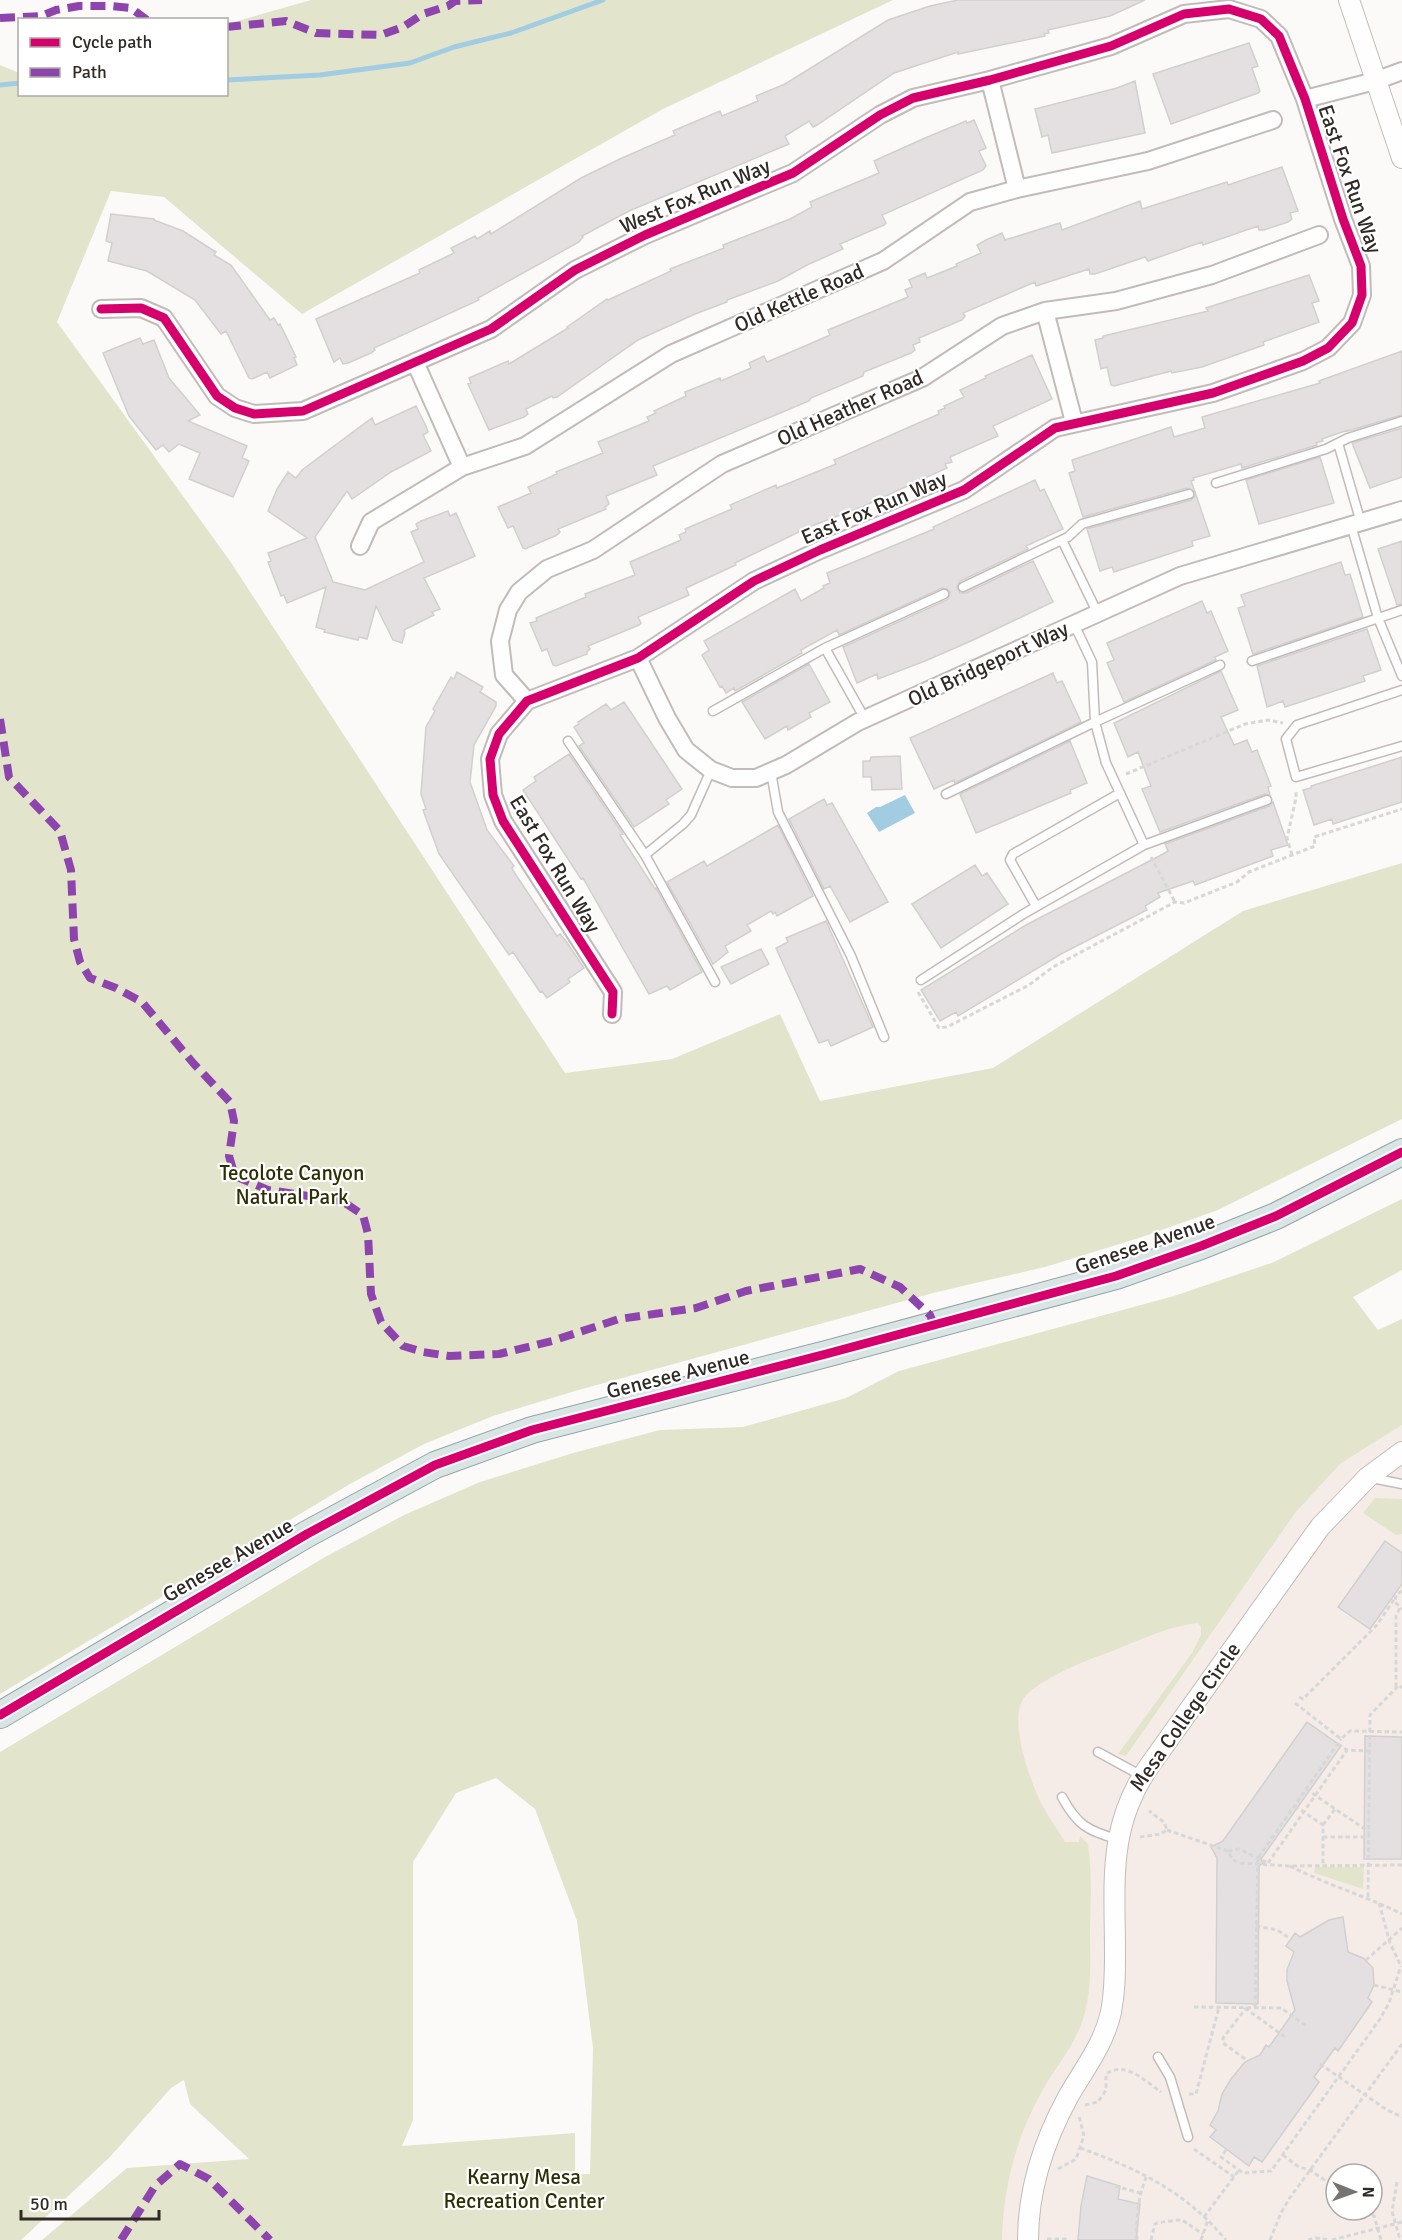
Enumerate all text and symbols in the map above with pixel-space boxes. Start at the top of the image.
legend [18,18,228,96]
text: Cycle path [72,31,152,53]
text: Path [72,61,107,83]
street label: East Fox Run Way [1312,101,1388,257]
street label: West Fox Run Way [616,153,774,239]
street label: Old Kettle Road [730,258,868,338]
street label: Old Heather Road [773,364,927,452]
street label: East Fox Run Way [797,466,951,550]
street label: Old Bridgeport Way [904,615,1072,713]
street label: East Fox Run Way [504,791,606,938]
park label: Tecolote Canyon Natural Park [220,1160,365,1210]
street label: Genesee Avenue [1072,1208,1218,1280]
street label: Genesee Avenue [604,1344,752,1404]
street label: Genesee Avenue [158,1512,298,1608]
street label: Mesa College Circle [1124,1637,1246,1797]
north arrow [1324,2162,1384,2222]
park label: Kearny Mesa Recreation Center [443,2164,605,2214]
scale bar [21,2183,159,2221]
text: N [1358,2187,1378,2198]
text: 50 m [30,2193,68,2215]

